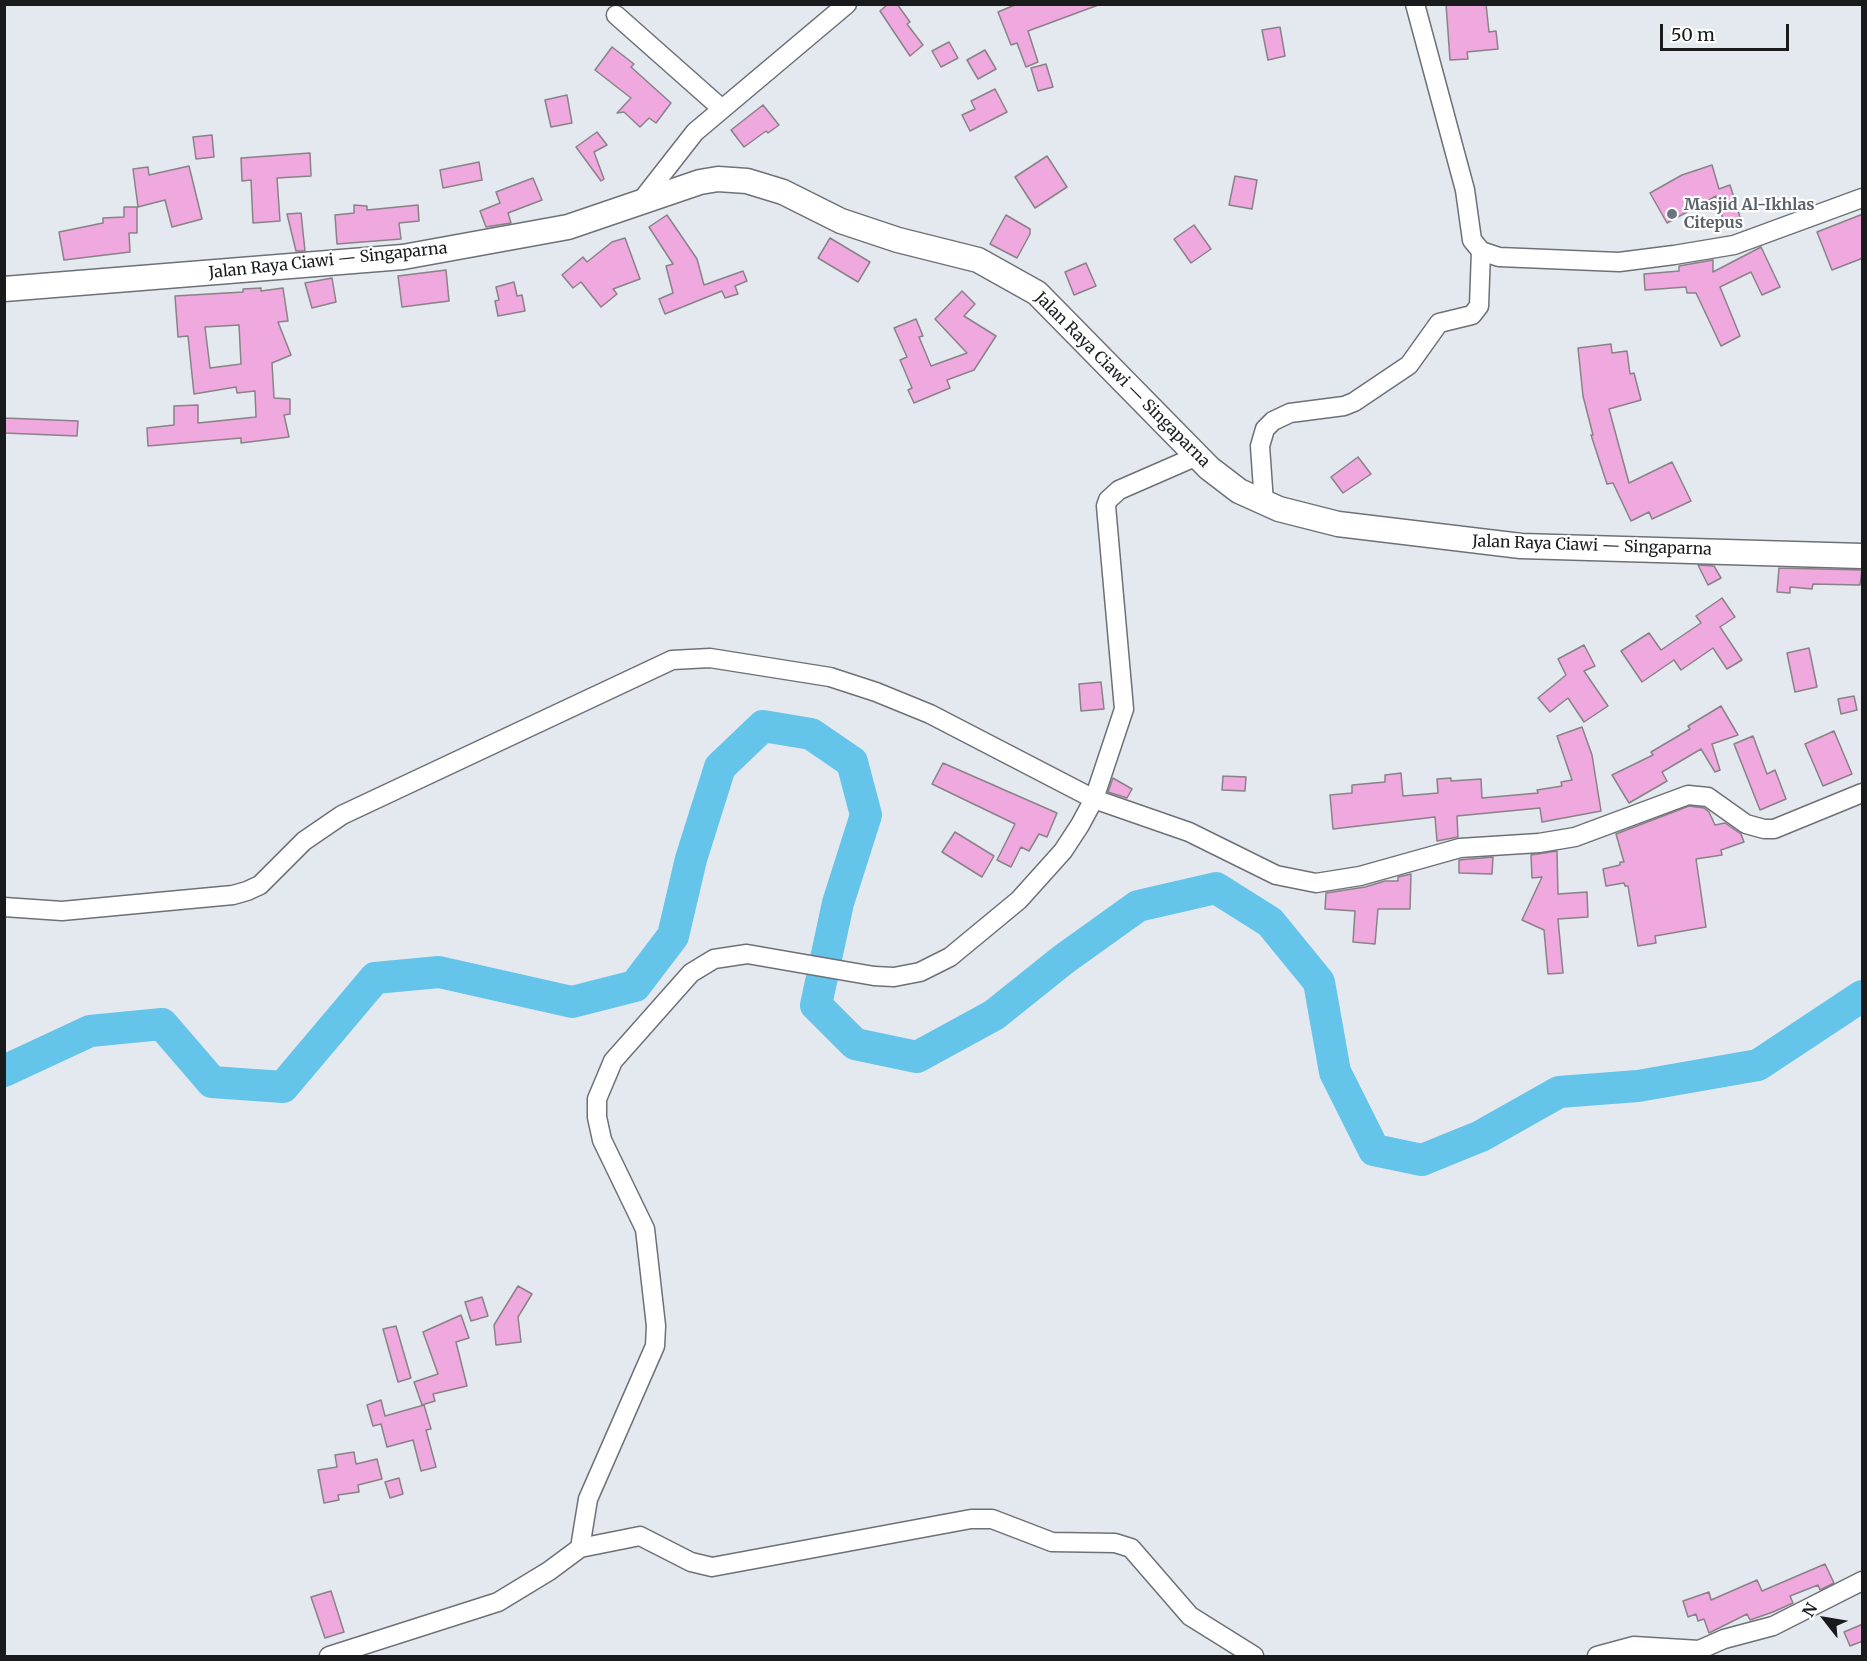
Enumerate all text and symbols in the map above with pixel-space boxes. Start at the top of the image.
scale bar [1663,12,1792,50]
text: 50 m [1671,23,1715,46]
place label: Masjid Al-Ikhlas Citepus [1684,195,1815,233]
marker: Masjid Al-Ikhlas Citepus [1665,207,1679,221]
street label: Jalan Raya Ciawi — Singaparna [208,239,448,283]
street label: Jalan Raya Ciawi — Singaparna [1030,288,1214,472]
street label: Jalan Raya Ciawi — Singaparna [1472,532,1712,560]
north arrow [1795,1589,1855,1649]
text: N [1798,1599,1821,1620]

